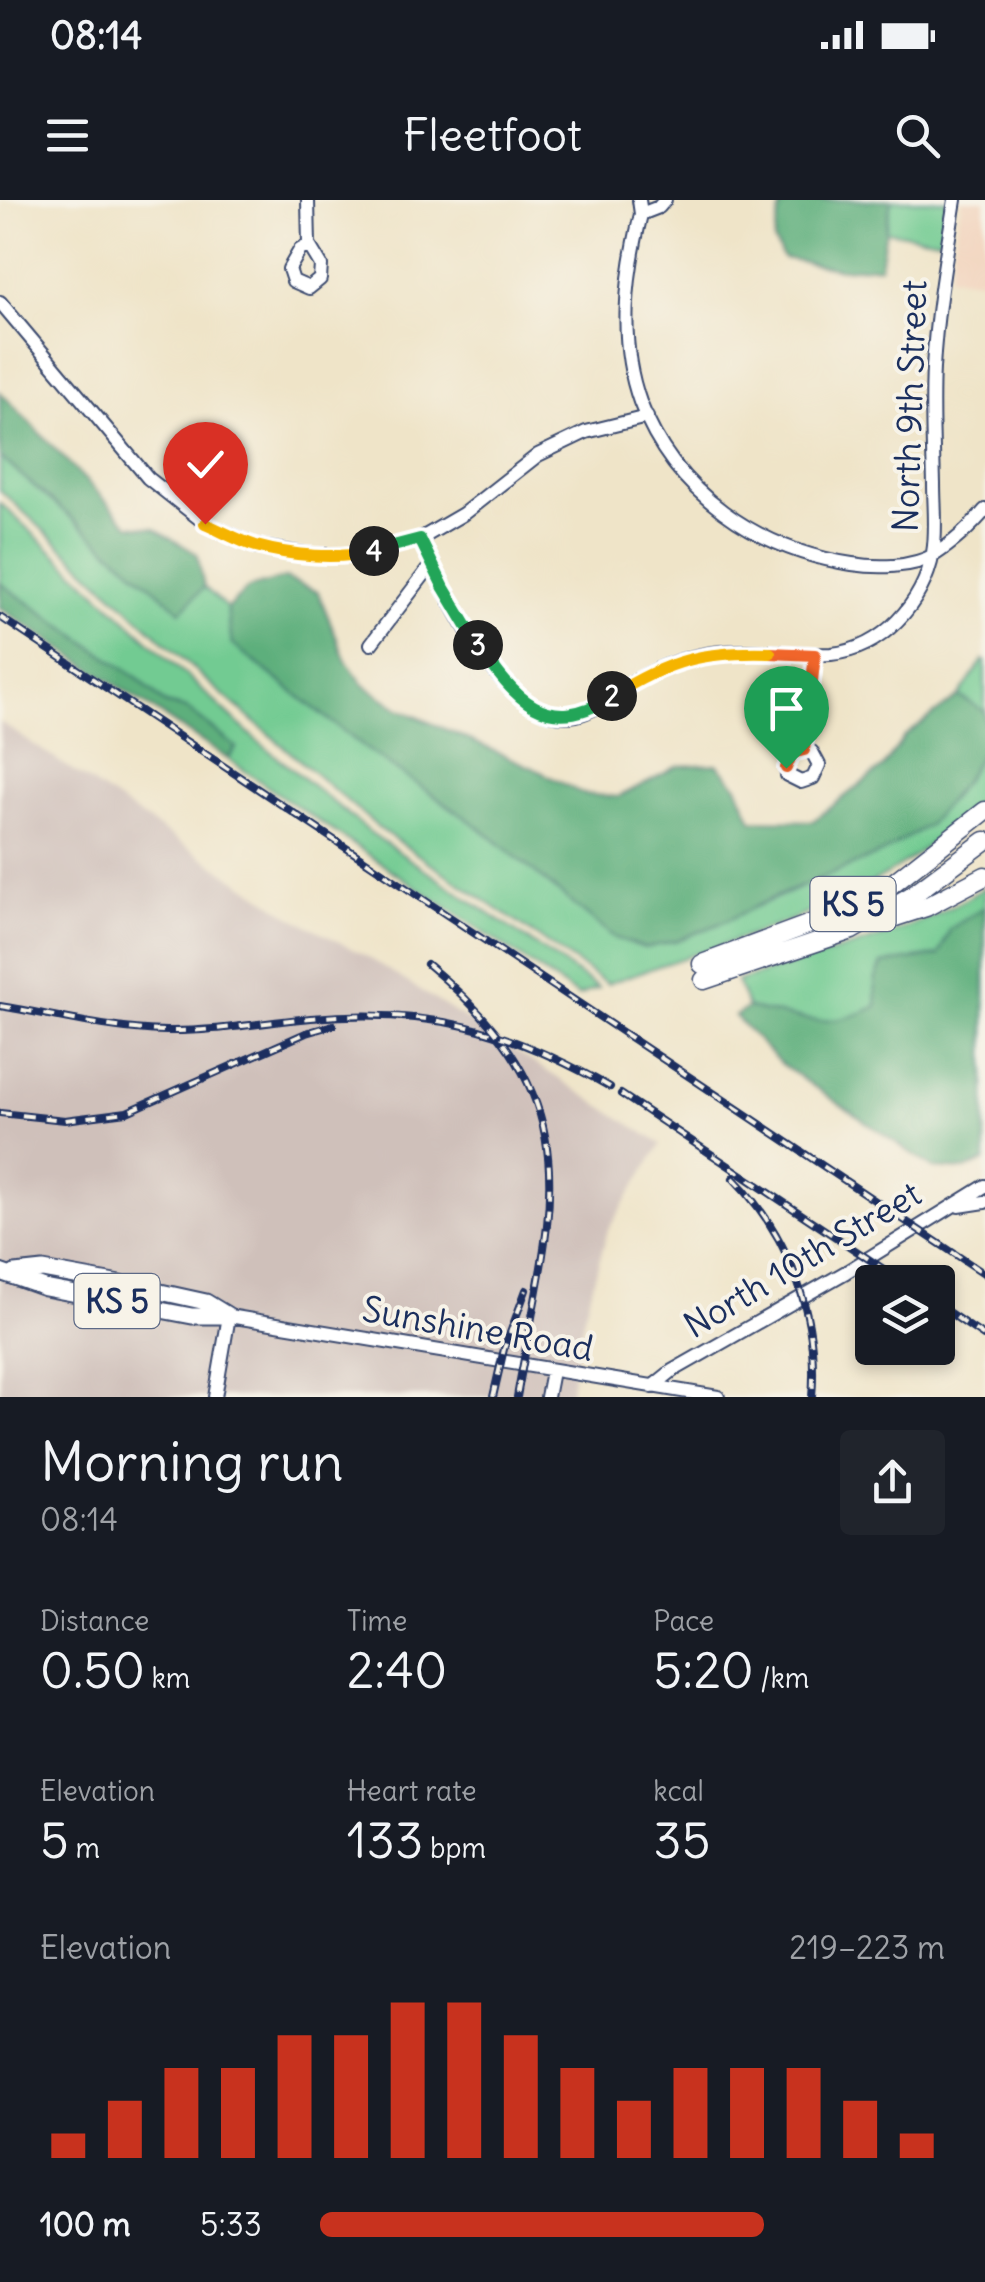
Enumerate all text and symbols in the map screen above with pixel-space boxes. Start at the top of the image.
text: 08:14 [50,12,143,59]
text: Fleetfoot [403,107,582,163]
icon: menu [40,108,95,163]
icon: search [890,108,945,163]
street label: North 9th Street [883,279,935,533]
pin [163,422,248,525]
icon: check [178,437,233,492]
pin: 4 [349,526,399,576]
text: 4 [366,533,382,569]
pin: 3 [453,620,503,670]
text: 3 [470,627,486,663]
pin [744,666,829,769]
pin: 2 [587,671,637,721]
text: 2 [604,678,620,714]
icon: arrive [759,681,814,736]
road number: KS 5 [810,877,896,931]
street label: North 10th Street [675,1171,929,1347]
map controls [855,1265,955,1365]
button: layers [855,1265,955,1365]
road number: KS 5 [74,1274,160,1328]
street label: Sunshine Road [359,1286,597,1370]
text: Morning run [40,1427,344,1496]
button: share [840,1430,945,1535]
text: 08:14 [40,1499,118,1540]
text: Distance [40,1603,149,1639]
text: Time [347,1603,407,1639]
text: Pace [653,1603,714,1639]
text: 0.50 [40,1639,145,1702]
text: 2:40 [347,1639,447,1702]
text: 5:20 [653,1639,754,1702]
text: km [145,1660,190,1696]
text: /km [754,1660,809,1696]
text: Elevation [40,1773,155,1809]
text: Heart rate [347,1773,477,1809]
text: kcal [653,1773,704,1809]
text: 5 [40,1809,69,1872]
text: 133 [347,1809,423,1872]
text: 35 [653,1809,710,1872]
text: m [69,1830,100,1866]
text: bpm [423,1830,486,1866]
text: Elevation [40,1927,171,1968]
text: 219–223 m [789,1927,945,1968]
text: 100 m [40,2204,131,2245]
text: 5:33 [200,2204,262,2245]

